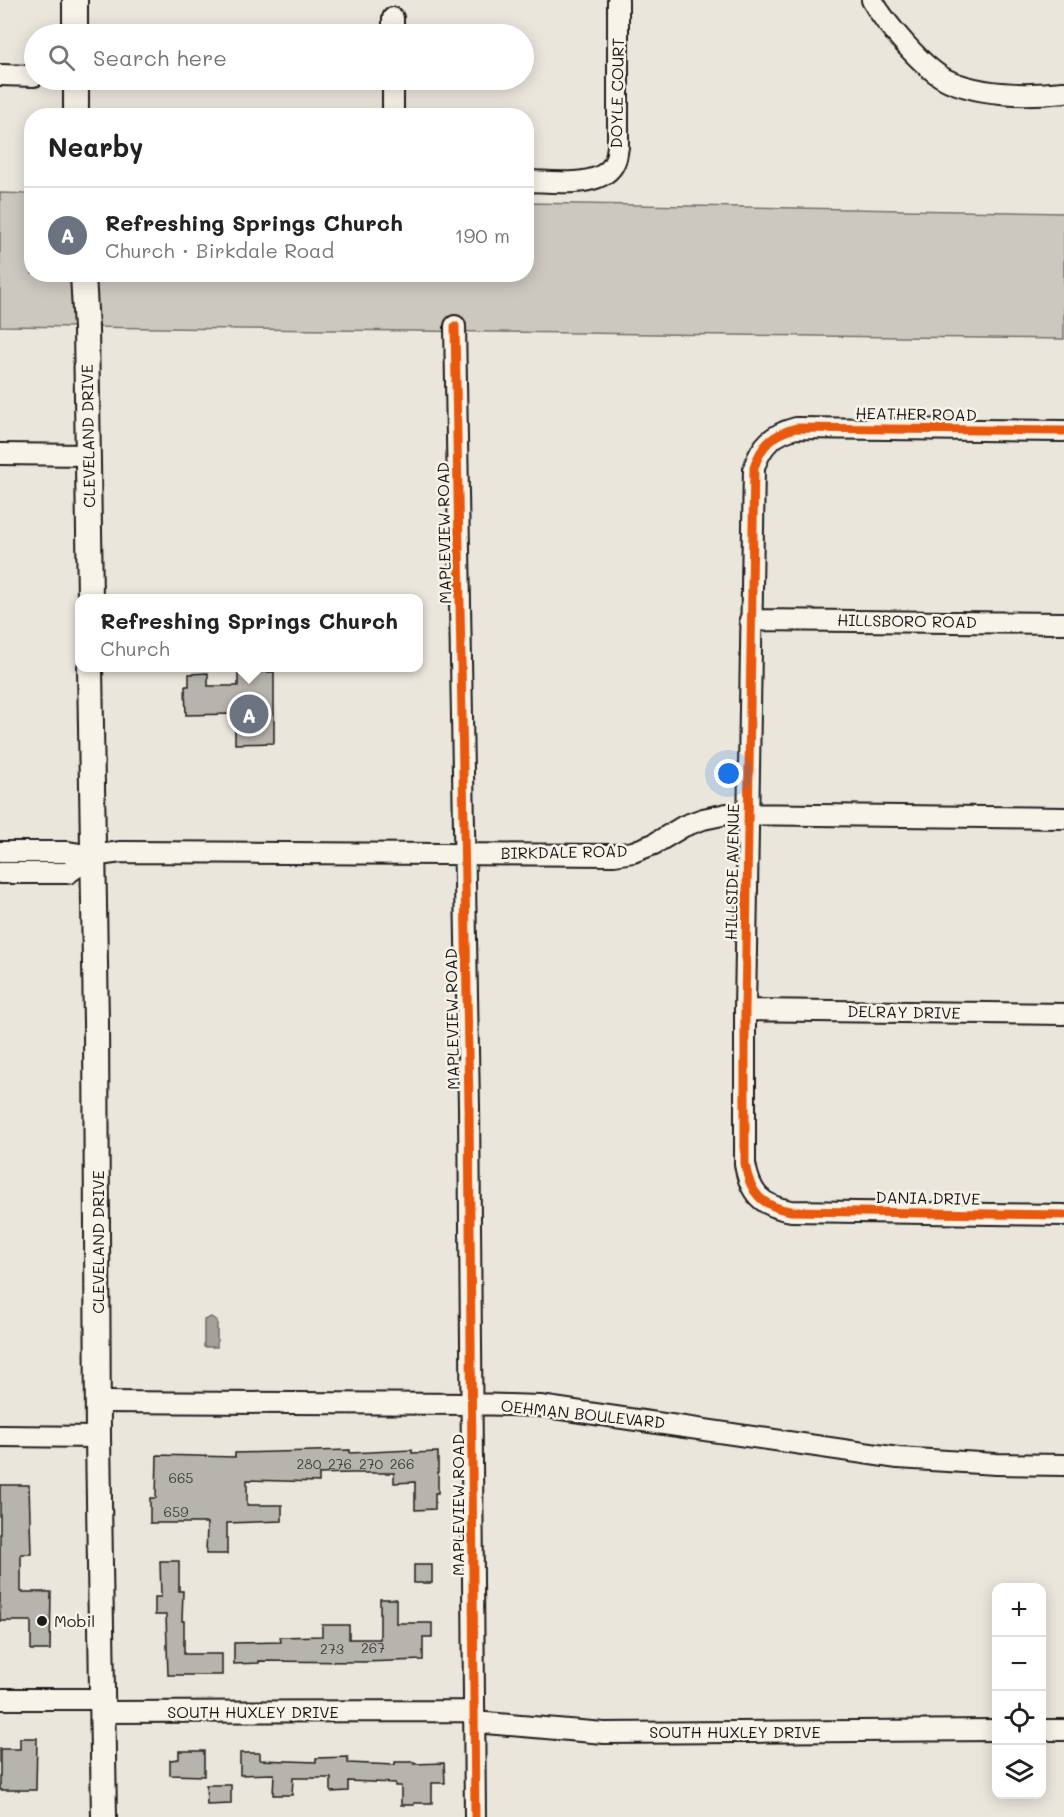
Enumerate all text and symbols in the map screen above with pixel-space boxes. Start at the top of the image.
search box [24,24,534,90]
street label: DOYLE COURT [605,37,628,149]
icon: search [45,41,78,74]
text: Search here [93,43,227,72]
text: Nearby [48,130,143,164]
text: Refreshing Springs Church [105,208,403,237]
text: A [61,222,74,248]
text: 190 m [455,222,510,248]
text: Church · Birkdale Road [105,237,334,263]
street label: CLEVELAND DRIVE [76,364,99,508]
street label: HEATHER ROAD [855,402,977,425]
street label: MAPLEVIEW ROAD [432,462,455,604]
popup [75,594,423,672]
text: Refreshing Springs Church [100,606,398,635]
street label: HILLSBORO ROAD [837,609,977,632]
text: Church [100,635,170,661]
pin: A [230,692,268,736]
your location [714,759,743,788]
street label: HILLSIDE AVENUE [720,804,743,940]
street label: BIRKDALE ROAD [500,840,628,863]
street label: MAPLEVIEW ROAD [440,948,463,1090]
street label: DELRAY DRIVE [847,1000,961,1023]
street label: CLEVELAND DRIVE [87,1170,108,1314]
street label: DANIA DRIVE [875,1186,981,1209]
street label: OEHMAN BOULEVARD [500,1394,666,1433]
street label: MAPLEVIEW ROAD [447,1434,468,1576]
house number: 280 [297,1454,322,1473]
house number: 276 [328,1454,352,1473]
house number: 270 [359,1454,383,1473]
house number: 266 [390,1454,414,1473]
house number: 665 [168,1468,194,1487]
house number: 659 [164,1502,188,1521]
map controls [992,1583,1046,1799]
button: + [992,1583,1046,1637]
place label: Mobil [54,1610,95,1631]
marker: Mobil [35,1614,49,1628]
button: − [992,1637,1046,1691]
house number: 267 [361,1638,385,1657]
house number: 273 [320,1639,344,1658]
button: locate [992,1691,1046,1745]
street label: SOUTH HUXLEY DRIVE [167,1701,339,1722]
street label: SOUTH HUXLEY DRIVE [649,1721,821,1742]
button: layers [992,1745,1046,1799]

